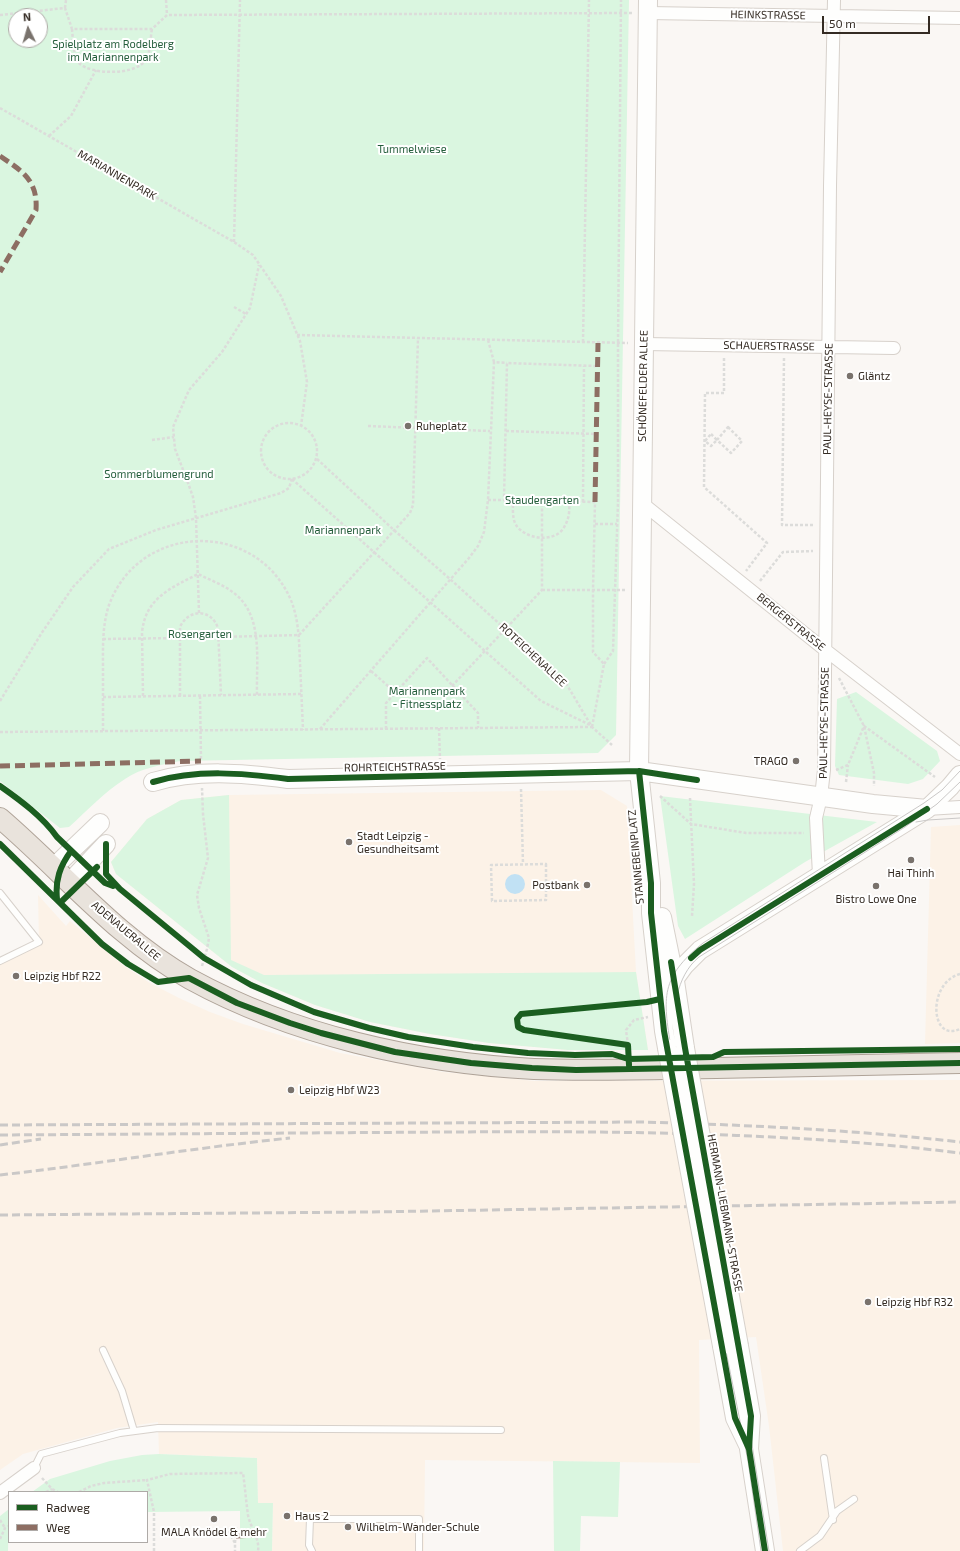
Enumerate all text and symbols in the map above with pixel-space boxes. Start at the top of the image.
north arrow [8,8,48,48]
street label: HEINKSTRASSE [730,8,806,22]
scale bar [824,8,932,34]
text: N [22,10,32,23]
text: 50 m [829,16,856,30]
park label: Spielplatz am Rodelberg im Mariannenpark [52,37,174,63]
park label: Tummelwiese [377,142,447,156]
street label: MARIANNENPARK [75,147,159,203]
street label: SCHÖNEFELDER ALLEE [635,330,651,442]
street label: SCHAUERSTRASSE [723,339,815,353]
street label: PAUL-HEYSE-STRASSE [820,343,836,455]
place label: Gläntz [858,369,890,383]
marker: Gläntz [845,371,855,381]
place label: Ruheplatz [416,419,467,433]
marker: Ruheplatz [403,421,413,431]
park label: Sommerblumengrund [104,467,214,481]
park label: Staudengarten [505,493,579,507]
park label: Mariannenpark [305,523,381,537]
street label: BERGERSTRASSE [754,590,828,654]
street label: ROTEICHENALLEE [497,620,569,690]
park label: Rosengarten [168,627,232,641]
street label: PAUL-HEYSE-STRASSE [816,667,832,779]
park label: Mariannenpark - Fitnessplatz [389,684,465,710]
place label: TRAGO [754,754,788,768]
marker: TRAGO [791,756,801,766]
street label: ROHRTEICHSTRASSE [344,760,446,774]
street label: STANNEBEINPLATZ [625,809,647,905]
place label: Stadt Leipzig - Gesundheitsamt [357,829,439,855]
marker: Stadt Leipzig - Gesundheitsamt [344,837,354,847]
marker: Hai Thinh [906,855,916,865]
place label: Hai Thinh [888,866,934,880]
place label: Postbank [532,878,579,892]
marker: Postbank [582,880,592,890]
marker: Bistro Lowe One [871,881,881,891]
place label: Bistro Lowe One [835,892,917,906]
street label: ADENAUERALLEE [89,898,163,964]
place label: Leipzig Hbf R22 [24,969,101,983]
marker: Leipzig Hbf R22 [11,971,21,981]
place label: Leipzig Hbf W23 [299,1083,380,1097]
marker: Leipzig Hbf W23 [286,1085,296,1095]
street label: HERMANN-LIEBMANN-STRASSE [705,1133,745,1293]
place label: Leipzig Hbf R32 [876,1295,953,1309]
marker: Leipzig Hbf R32 [863,1297,873,1307]
legend [8,1491,148,1543]
text: Radweg [46,1500,90,1514]
place label: Haus 2 [295,1509,329,1523]
marker: Haus 2 [282,1511,292,1521]
marker: MALA Knödel & mehr [209,1514,219,1524]
text: Weg [46,1520,70,1534]
place label: Wilhelm-Wander-Schule [356,1520,479,1534]
marker: Wilhelm-Wander-Schule [343,1522,353,1532]
place label: MALA Knödel & mehr [161,1525,267,1539]

